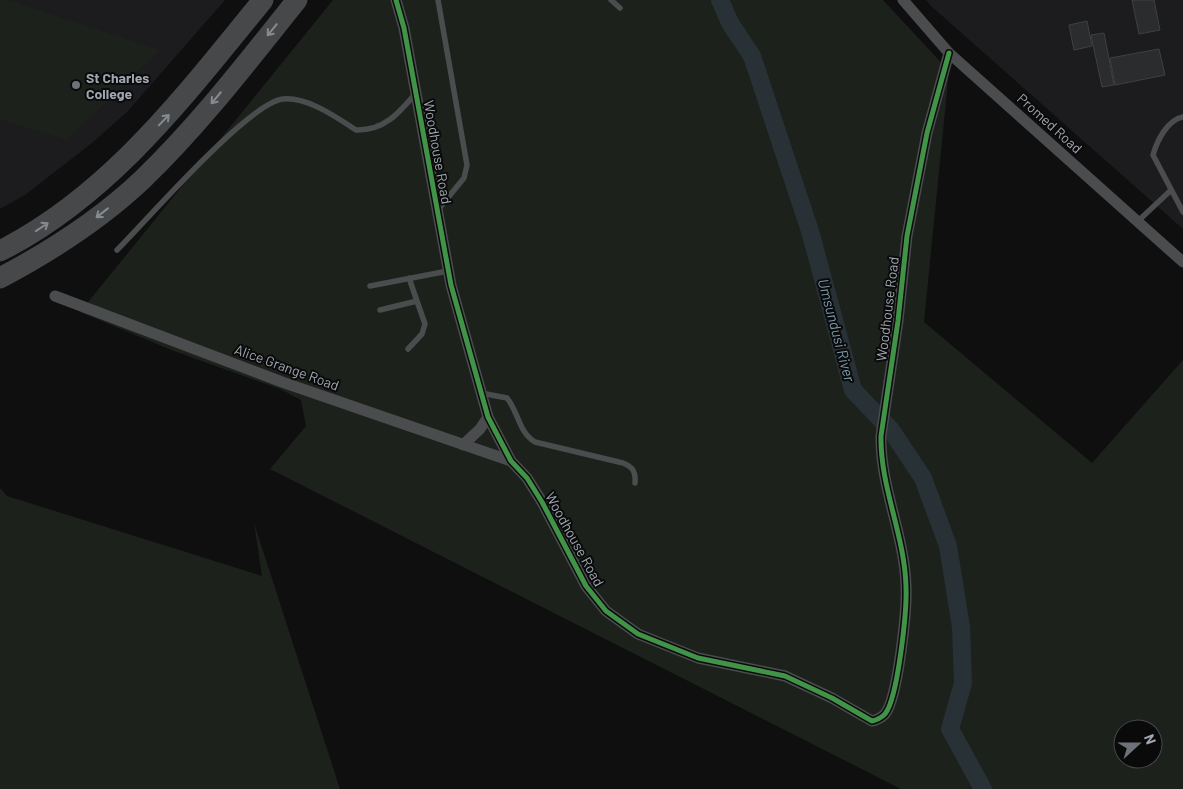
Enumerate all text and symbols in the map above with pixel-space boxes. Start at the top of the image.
one-way arrow [267,24,278,37]
place label: St Charles College [86,69,149,102]
marker: St Charles College [70,79,82,91]
street label: Promed Road [1014,89,1086,157]
one-way arrow [210,92,222,105]
street label: Woodhouse Road [421,99,455,205]
one-way arrow [158,113,170,126]
one-way arrow [95,207,108,218]
one-way arrow [35,222,49,232]
street label: Woodhouse Road [872,256,902,362]
water label: Umsundusi River [815,277,860,384]
street label: Alice Grange Road [232,340,342,394]
street label: Woodhouse Road [542,489,608,589]
north arrow [1113,719,1163,769]
text: N [1141,732,1160,747]

